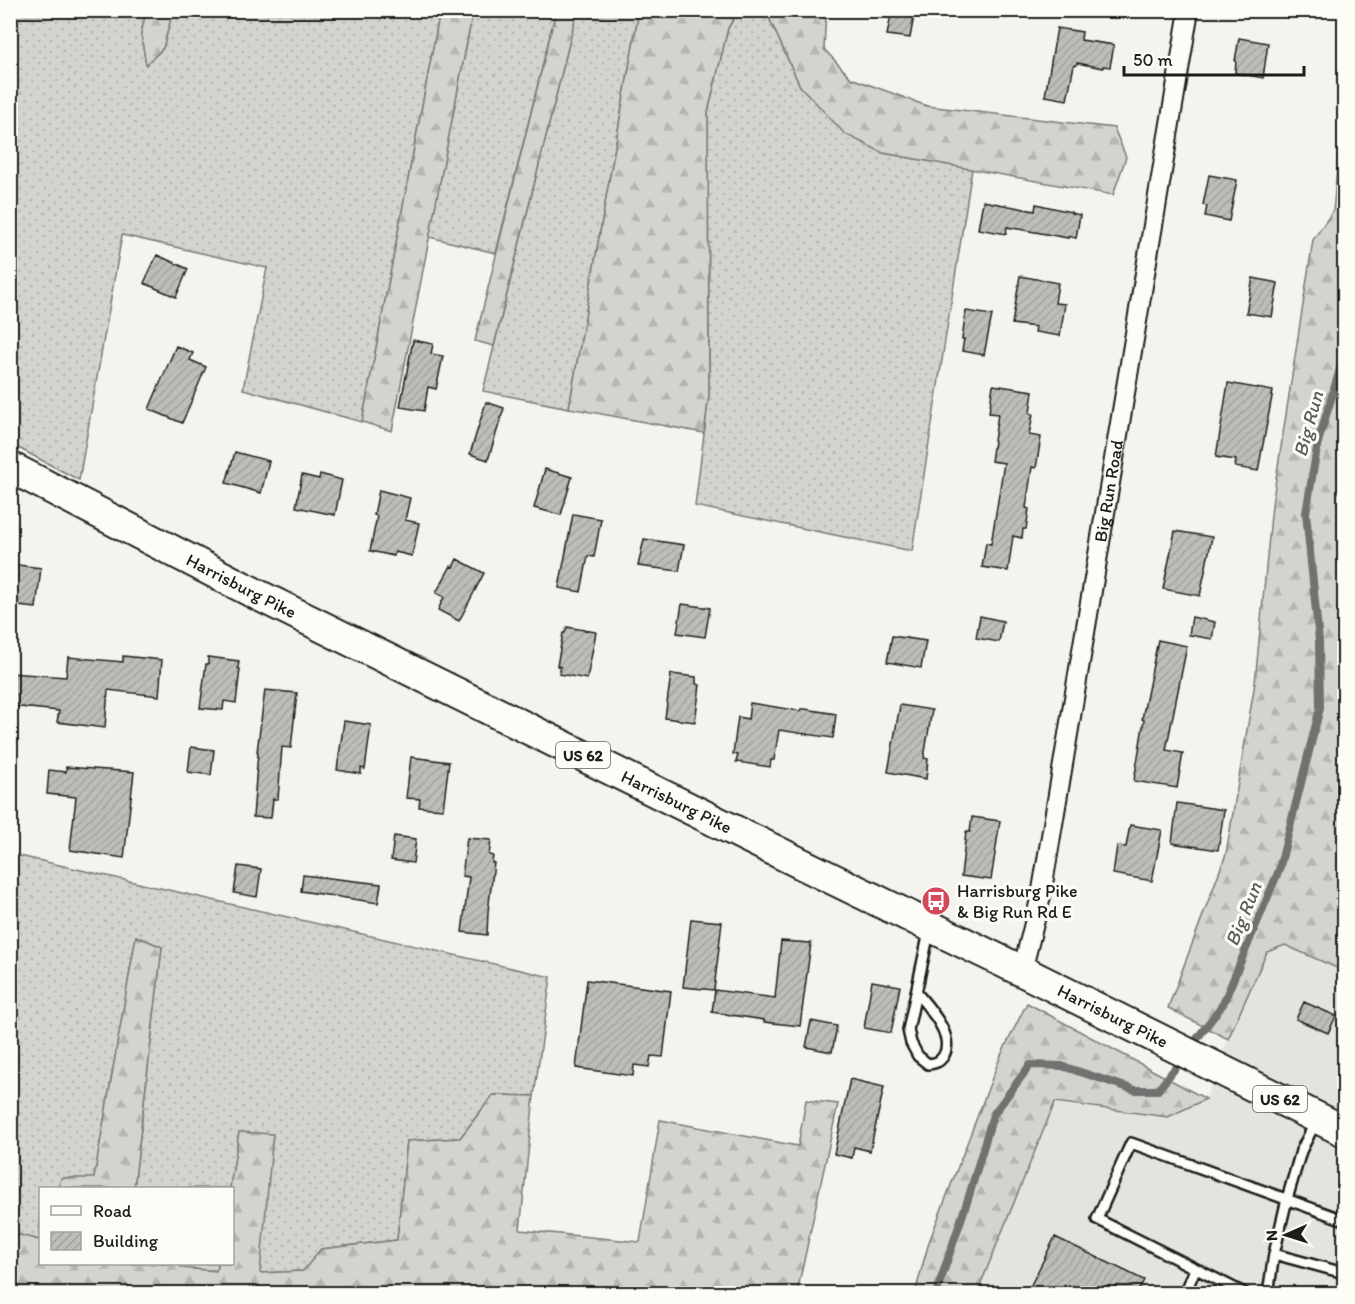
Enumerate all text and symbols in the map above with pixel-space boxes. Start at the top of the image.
scale bar [1124,39,1304,77]
text: 50 m [1133,49,1173,71]
water label: Big Run [1288,388,1328,459]
street label: Big Run Road [1089,438,1128,544]
street label: Harrisburg Pike [182,549,300,623]
road number: US 62 [556,742,610,768]
street label: Harrisburg Pike [618,765,736,839]
water label: Big Run [1219,878,1267,949]
place label: Harrisburg Pike & Big Run Rd E [957,880,1078,923]
bus stop icon: Harrisburg Pike & Big Run Rd E [920,885,952,917]
street label: Harrisburg Pike [1054,979,1172,1053]
road number: US 62 [1253,1086,1307,1112]
legend [39,1187,234,1265]
text: Road [93,1200,132,1222]
north arrow [1256,1205,1316,1265]
text: Building [93,1230,159,1252]
text: N [1262,1230,1281,1242]

